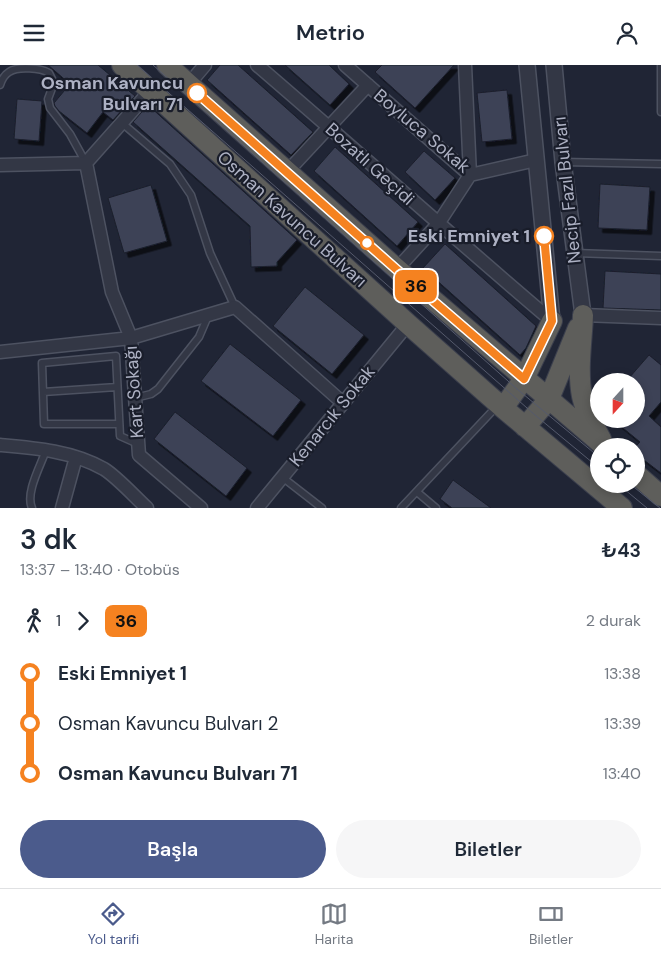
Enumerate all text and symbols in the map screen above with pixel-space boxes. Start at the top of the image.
text: Metrio [296,18,365,47]
icon: menu [20,19,48,47]
icon: person [613,19,641,47]
place label: Osman Kavuncu Bulvarı 71 [41,71,183,116]
marker: Osman Kavuncu Bulvarı 71 [187,83,207,103]
street label: Boyluca Sokak [369,84,475,178]
street label: Necip Fazıl Bulvarı [547,115,587,265]
street label: Bozatlı Geçidi [320,117,420,211]
street label: Osman Kavuncu Bulvarı [212,145,372,293]
place label: Eski Emniyet 1 [408,224,530,248]
marker: Eski Emniyet 1 [534,226,554,246]
unlabelled marker [360,236,374,250]
line badge: 36 [394,270,438,302]
text: 36 [405,274,427,298]
street label: Kart Sokağı [119,345,149,439]
street label: Kenarcık Sokak [284,360,380,472]
north arrow [590,373,645,427]
map controls [590,373,645,493]
button: locate [590,438,645,493]
text: 3 dk [20,521,77,558]
text: ₺43 [601,538,641,563]
text: 13:37 – 13:40 · Otobüs [20,559,180,580]
icon: walk [20,607,48,635]
icon: forward [69,607,97,635]
text: 36 [115,609,137,633]
text: 1 [56,610,61,631]
text: 2 durak [586,610,641,631]
text: Eski Emniyet 1 [58,661,187,686]
text: 13:38 [604,663,641,684]
text: Osman Kavuncu Bulvarı 2 [58,711,278,736]
text: 13:39 [604,713,641,734]
text: Osman Kavuncu Bulvarı 71 [58,761,298,786]
text: 13:40 [603,763,641,784]
button: Başla [20,820,326,878]
button: Biletler [336,820,641,878]
tab: Yol tarifi [88,900,139,948]
tab: Harita [315,900,353,948]
tab: Biletler [529,900,573,948]

